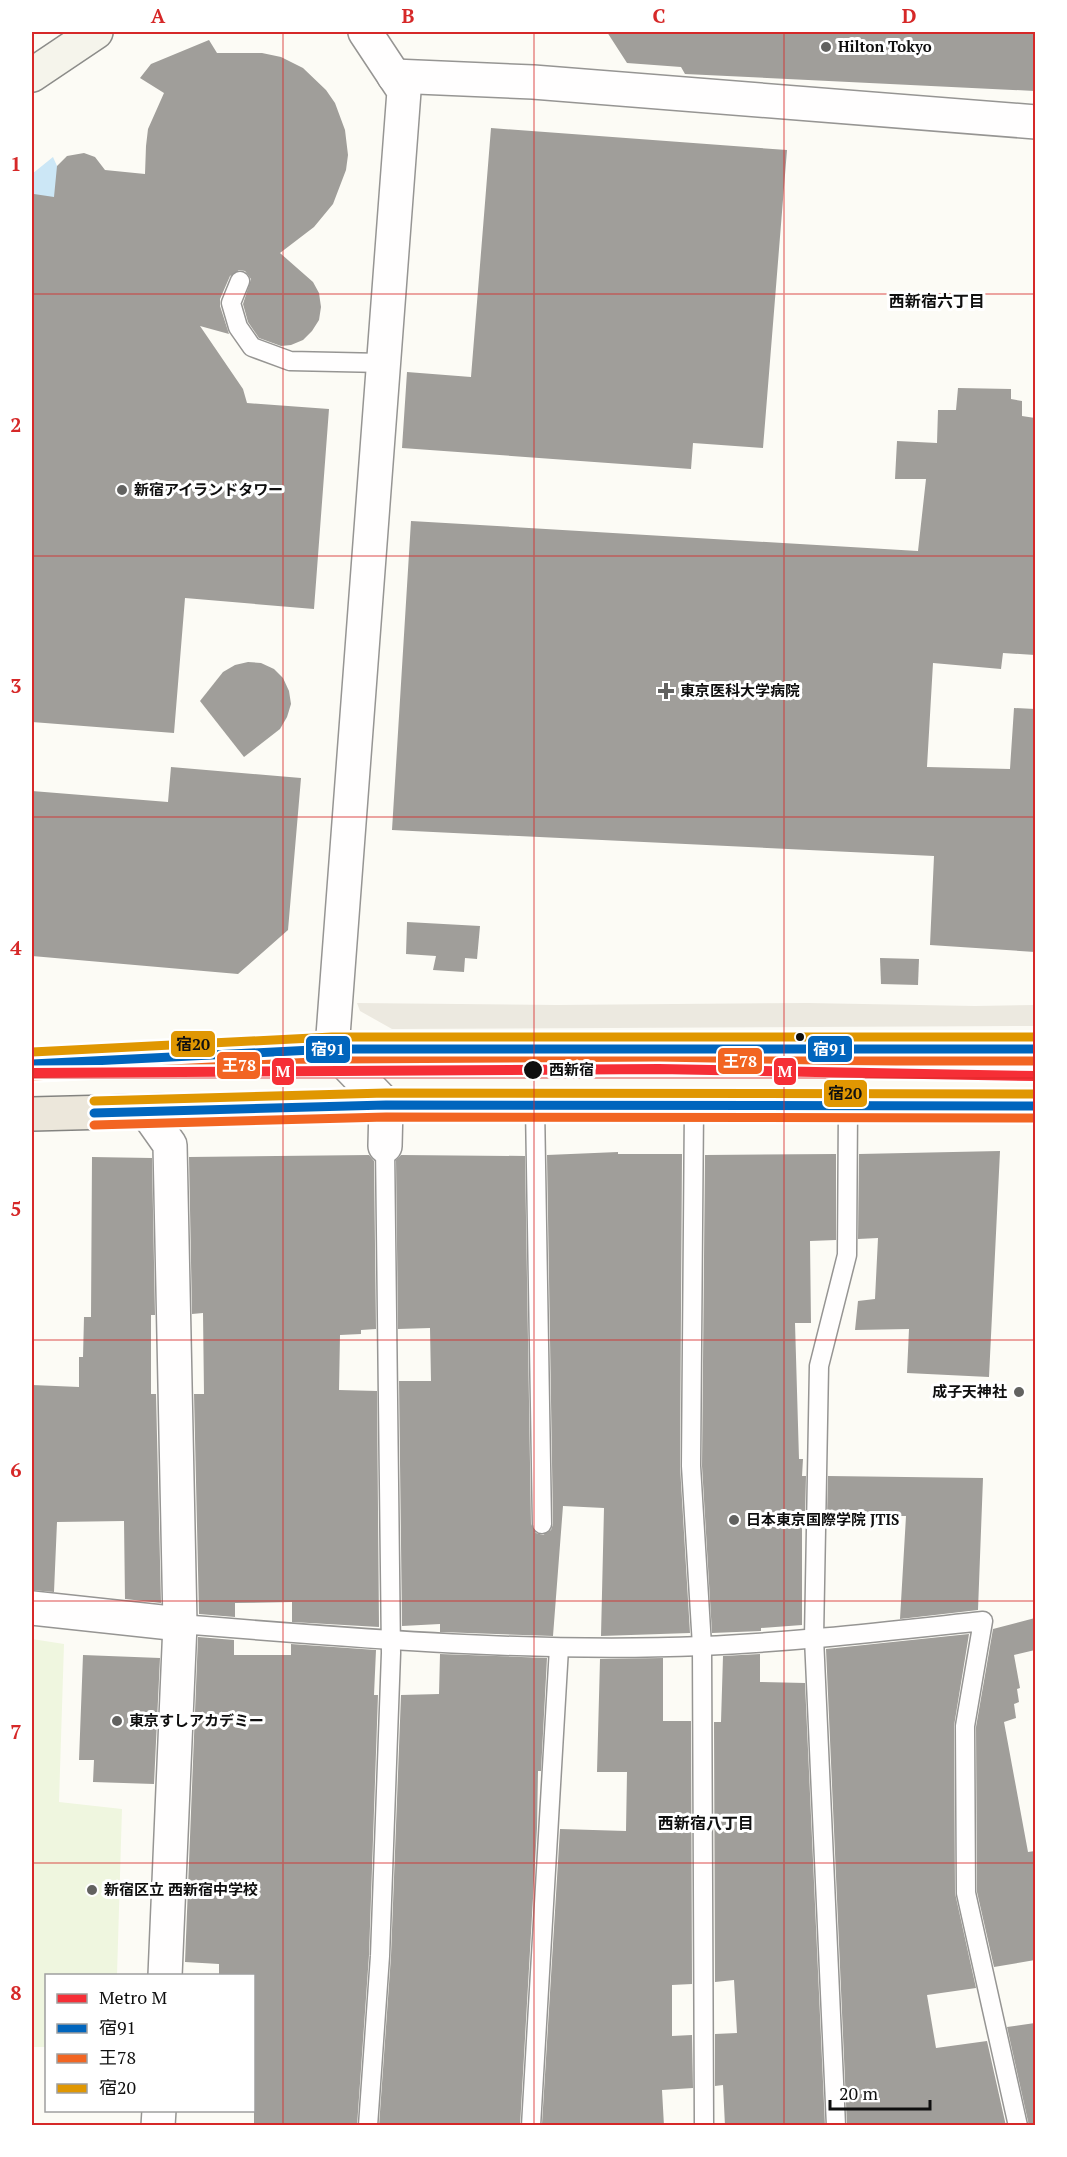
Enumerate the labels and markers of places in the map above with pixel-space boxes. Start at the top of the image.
place label: Hilton Tokyo [838,36,932,56]
marker: Hilton Tokyo [819,40,833,54]
place label: 新宿アイランドタワー [134,479,283,499]
marker: 新宿アイランドタワー [115,483,129,497]
place label: 東京医科大学病院 [680,680,800,700]
marker: 東京医科大学病院 [657,682,675,700]
unlabelled marker [794,1031,806,1043]
marker: 西新宿 [522,1059,544,1081]
place label: 西新宿 [549,1059,594,1079]
place label: 成子天神社 [932,1381,1007,1401]
marker: 成子天神社 [1012,1385,1026,1399]
place label: 日本東京国際学院 JTIS [746,1509,899,1529]
marker: 日本東京国際学院 JTIS [727,1513,741,1527]
place label: 東京すしアカデミー [129,1710,264,1730]
marker: 東京すしアカデミー [110,1714,124,1728]
place label: 新宿区立 西新宿中学校 [104,1879,258,1899]
marker: 新宿区立 西新宿中学校 [85,1883,99,1897]

